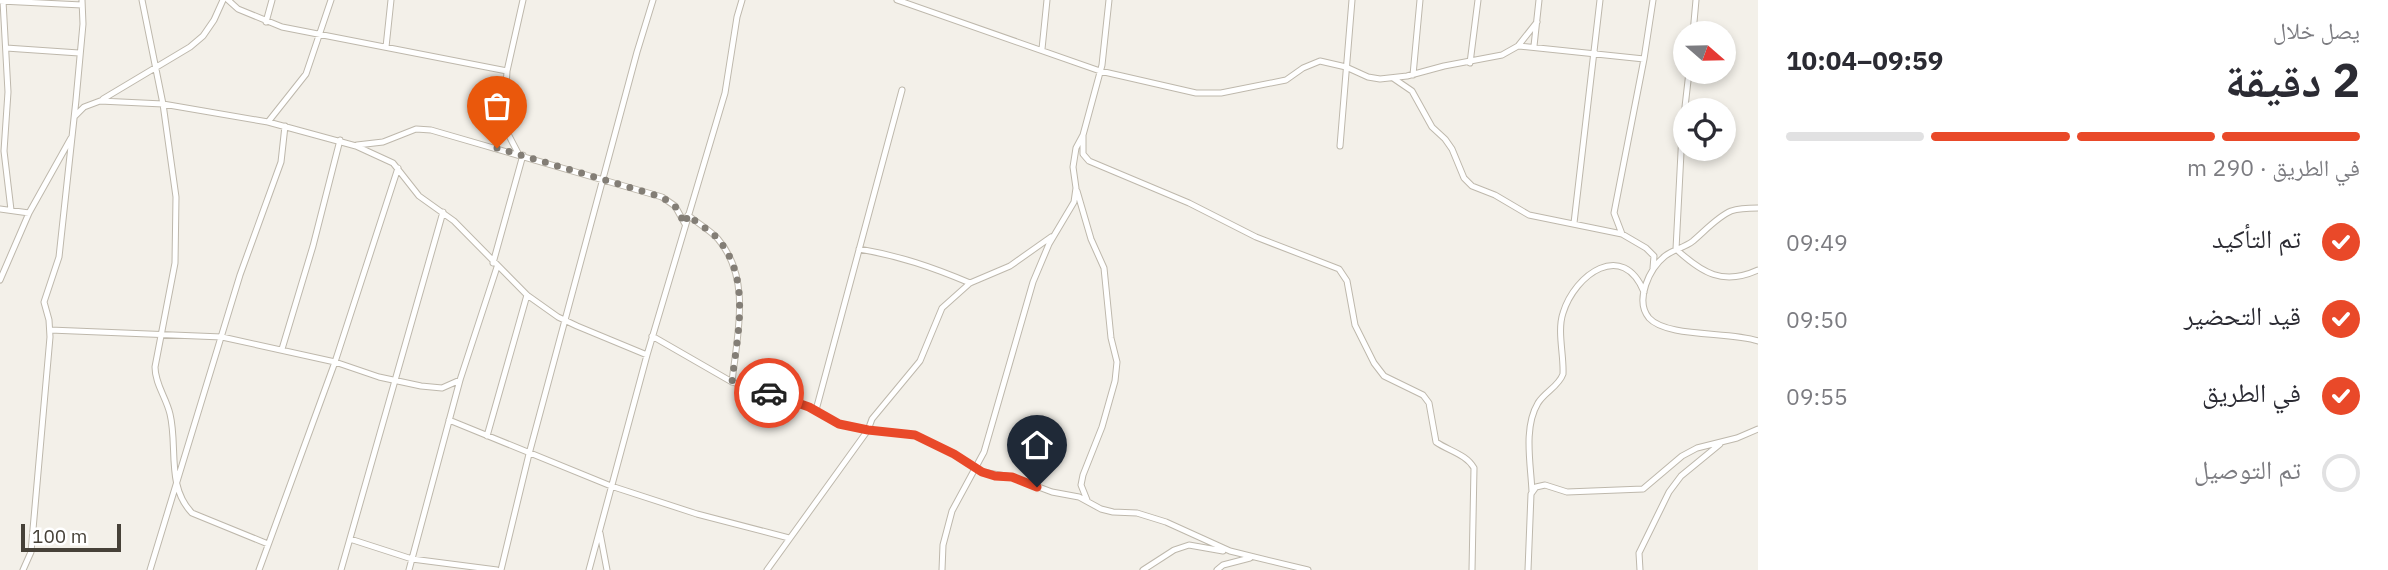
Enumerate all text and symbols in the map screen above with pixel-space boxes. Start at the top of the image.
text: يصل خلال [2273,15,2360,45]
north arrow [1673,21,1736,84]
map controls [1673,21,1736,161]
text: 09:59–10:04 [1786,43,1943,77]
text: 2 دقيقة [2225,50,2360,110]
pin [467,76,527,148]
icon: bag [478,87,516,125]
button: locate [1673,98,1736,161]
text: في الطريق · 290 m [2187,152,2360,182]
text: تم التأكيد [2212,221,2301,255]
icon: check [2322,223,2360,261]
text: 09:49 [1786,227,1848,257]
text: قيد التحضير [2184,298,2301,332]
icon: check [2322,300,2360,338]
text: 09:50 [1786,304,1848,334]
courier [734,358,804,428]
icon: car [750,374,788,412]
text: في الطريق [2202,375,2301,409]
icon: check [2322,377,2360,415]
text: 09:55 [1786,381,1848,411]
pin [1007,415,1067,487]
icon: home [1018,426,1056,464]
text: تم التوصيل [2194,452,2301,486]
scale bar [21,521,121,553]
text: 100 m [32,524,87,548]

